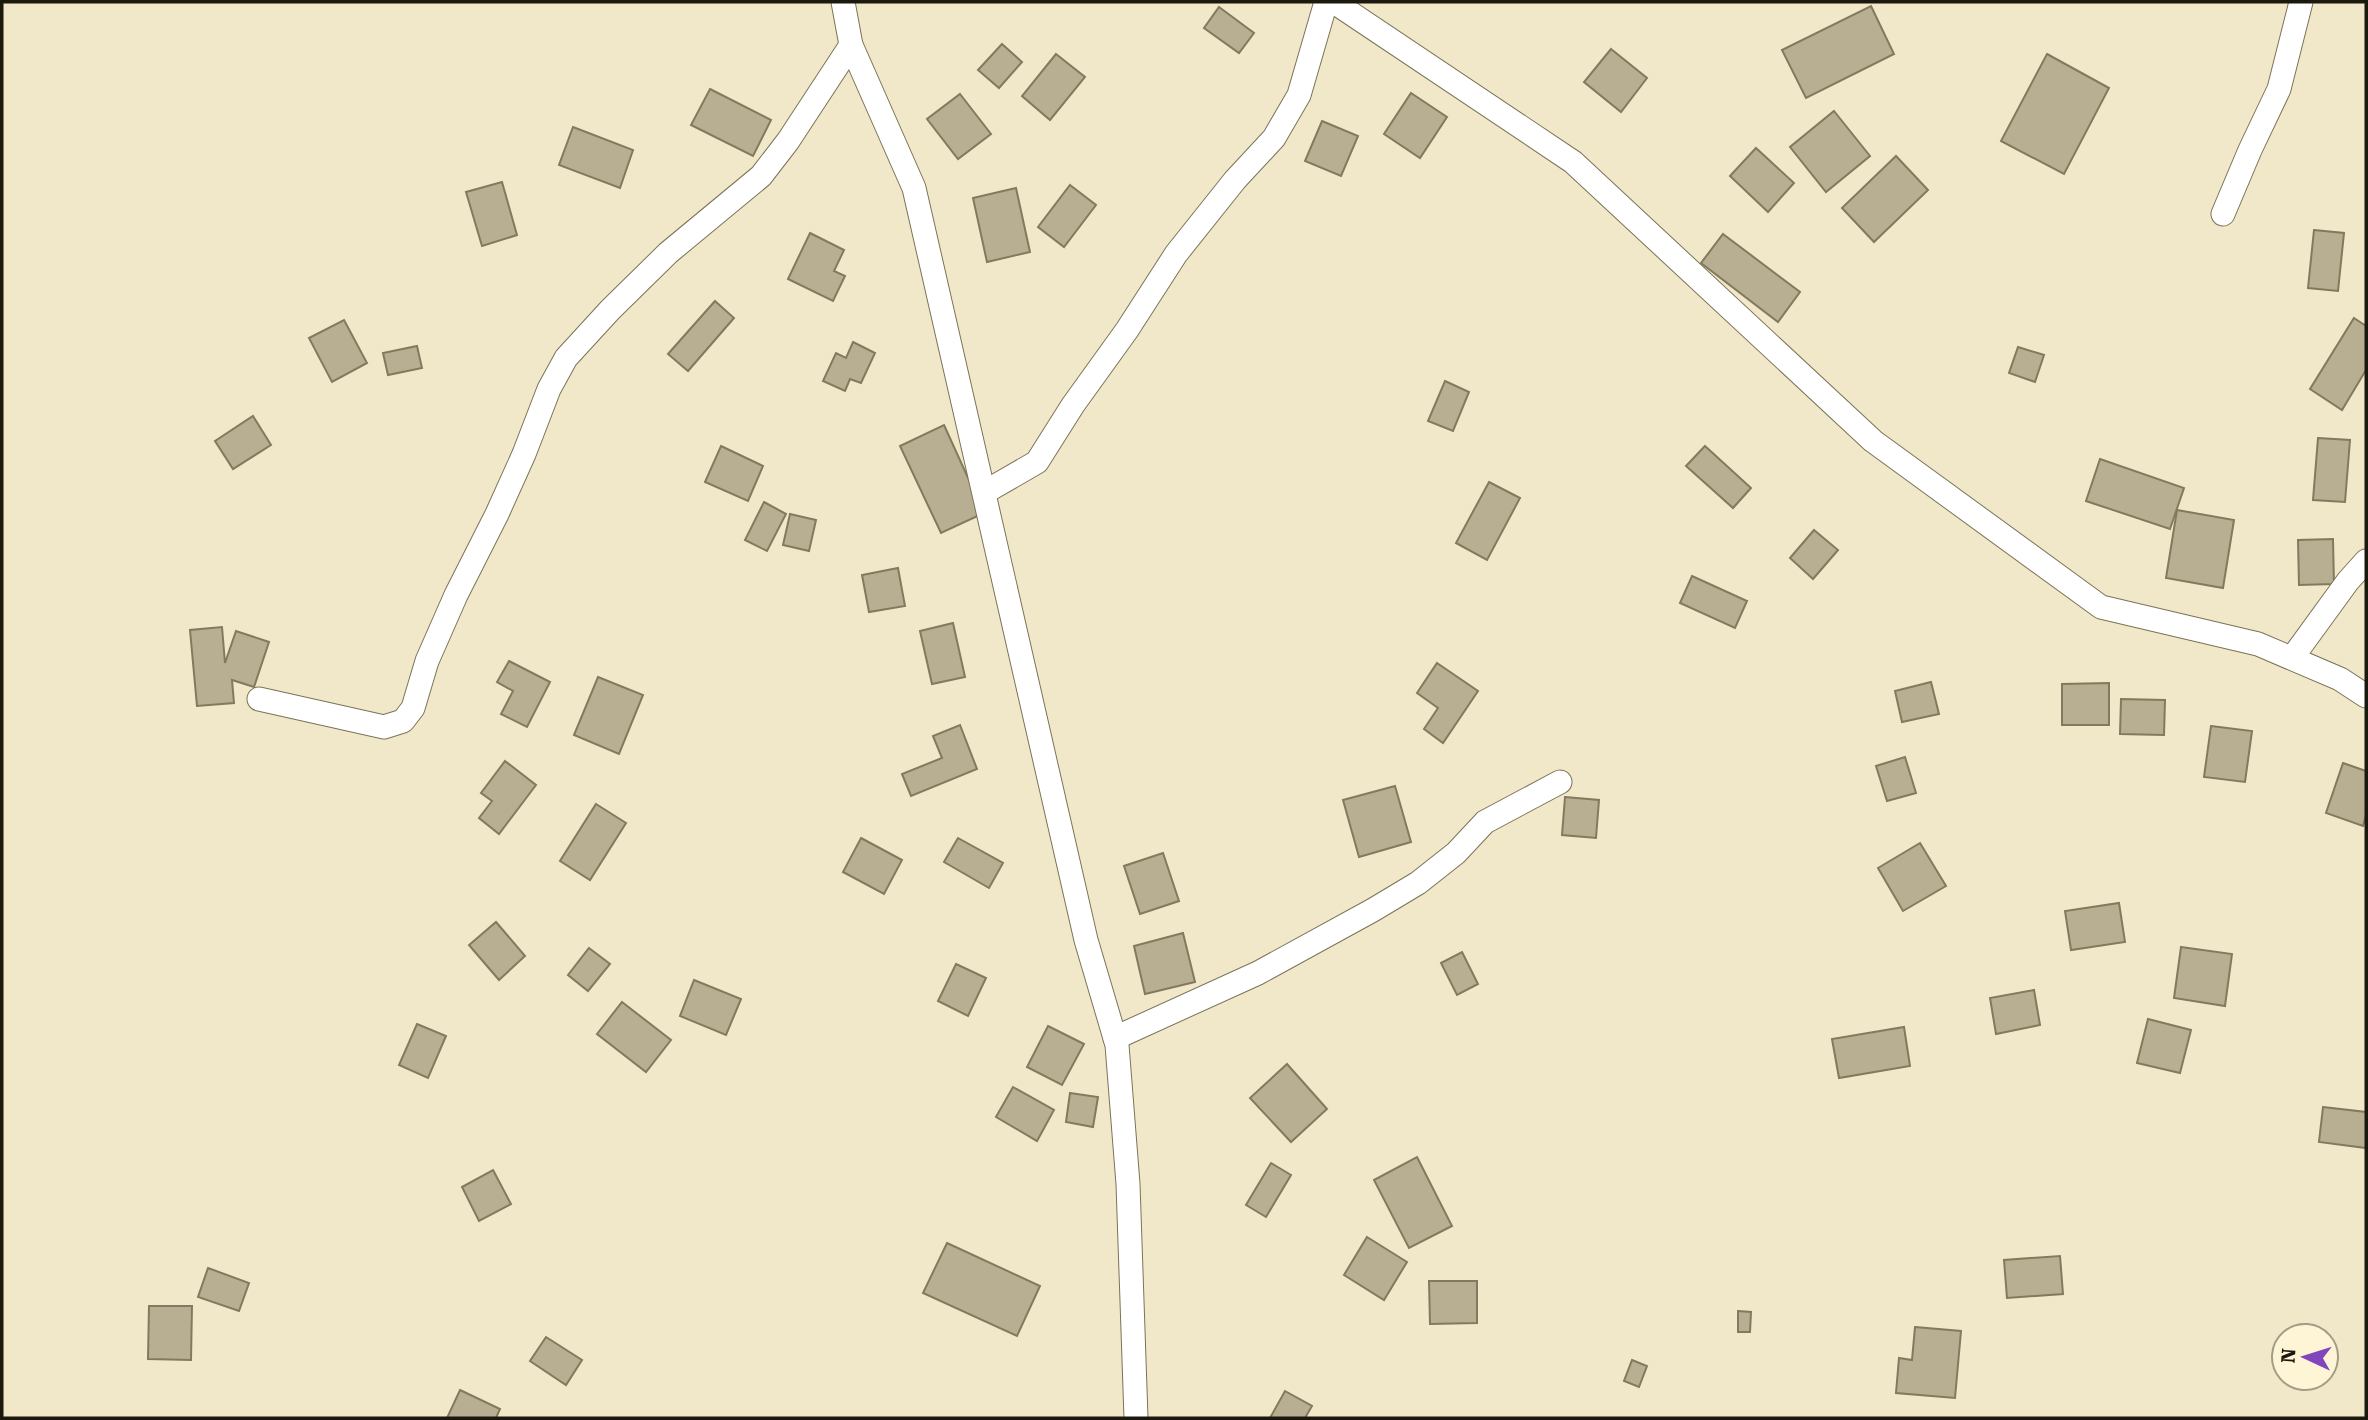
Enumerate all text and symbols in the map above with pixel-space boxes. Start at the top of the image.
north arrow [2270,1322,2340,1392]
text: N [2277,1347,2301,1364]

